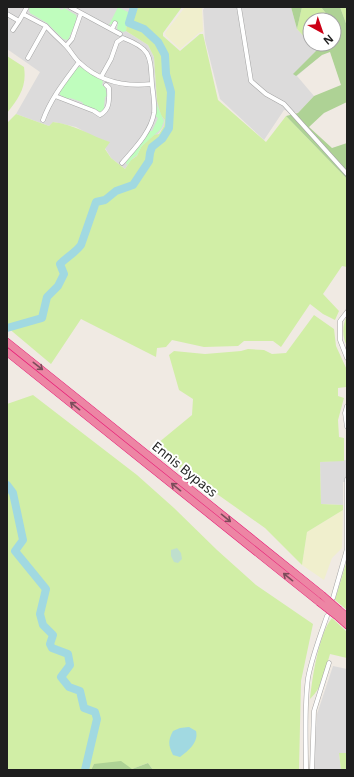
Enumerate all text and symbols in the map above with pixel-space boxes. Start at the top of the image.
north arrow [302,12,342,52]
text: N [320,31,337,49]
one-way arrow [32,362,43,370]
one-way arrow [69,402,80,411]
street label: Ennis Bypass [149,437,221,501]
one-way arrow [171,483,181,492]
one-way arrow [221,513,232,522]
one-way arrow [283,573,294,582]

